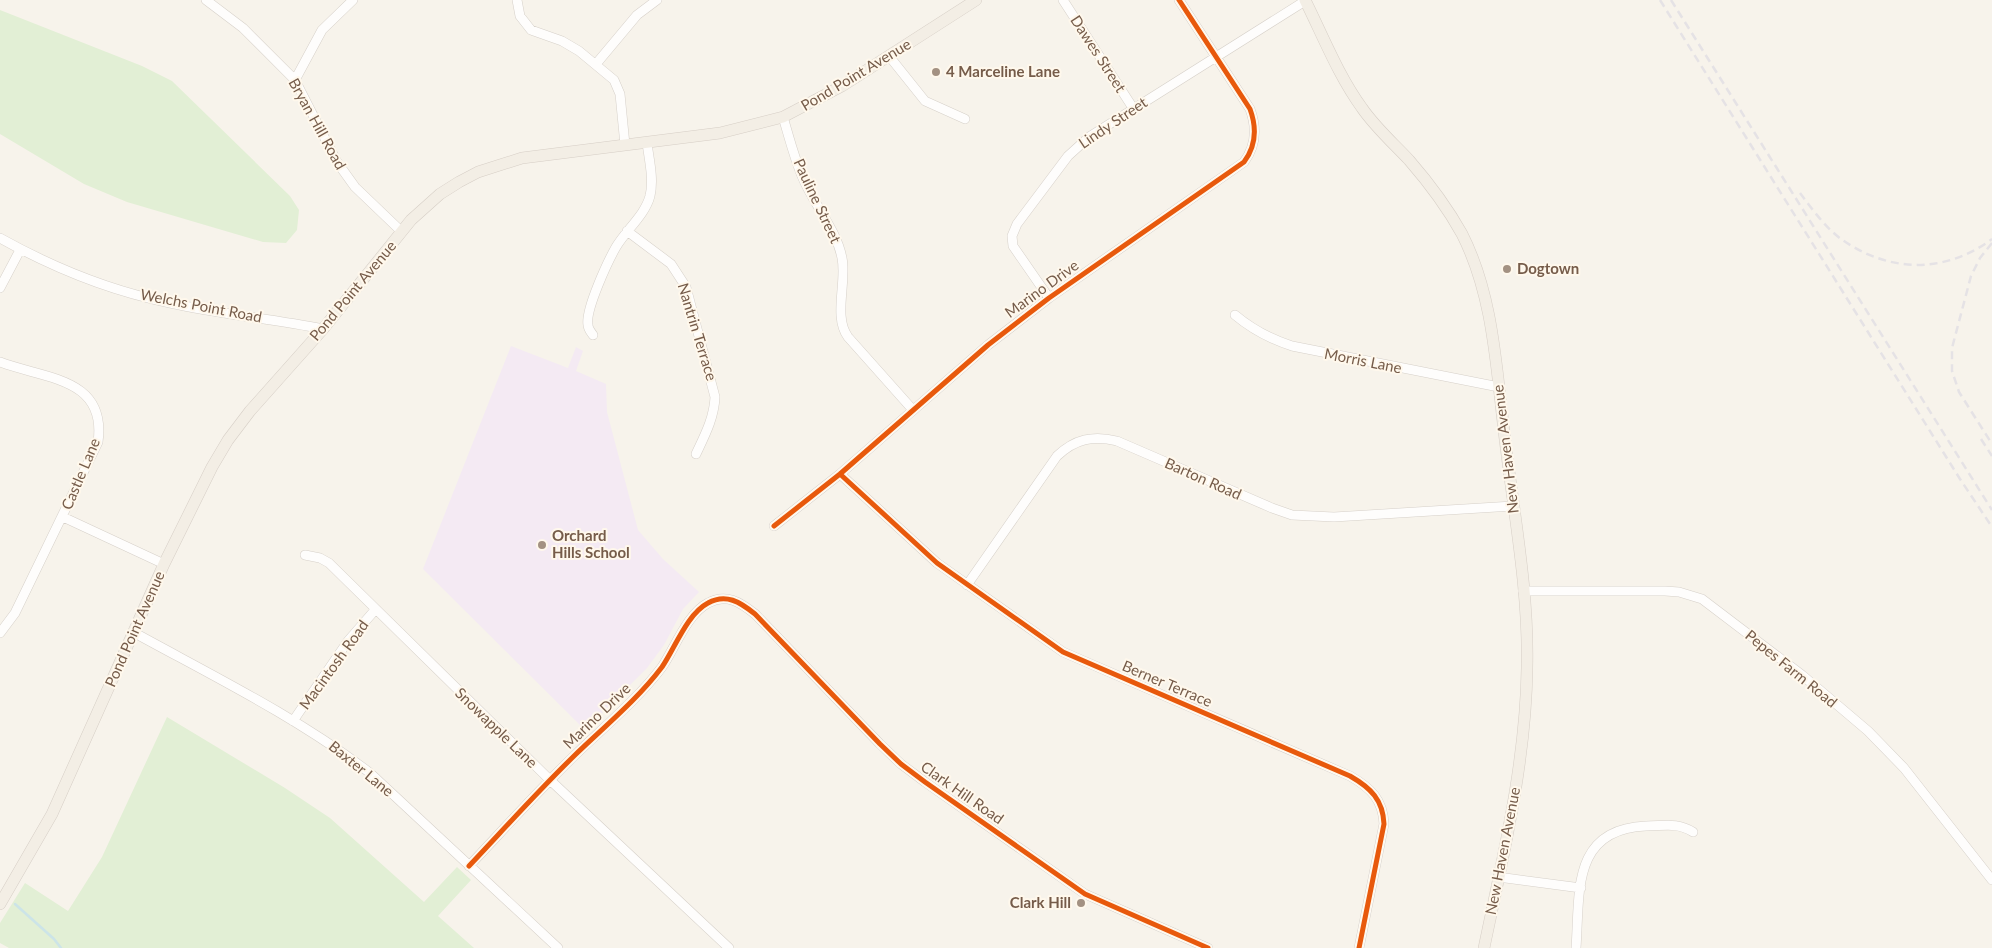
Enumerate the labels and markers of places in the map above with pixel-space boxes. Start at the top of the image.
place label: 4 Marceline Lane [946,62,1060,80]
marker: 4 Marceline Lane [930,66,942,78]
place label: Dogtown [1517,259,1579,277]
marker: Dogtown [1501,263,1513,275]
place label: Orchard Hills School [552,526,630,561]
marker: Orchard Hills School [536,539,548,551]
place label: Clark Hill [1010,893,1071,911]
marker: Clark Hill [1075,897,1087,909]

